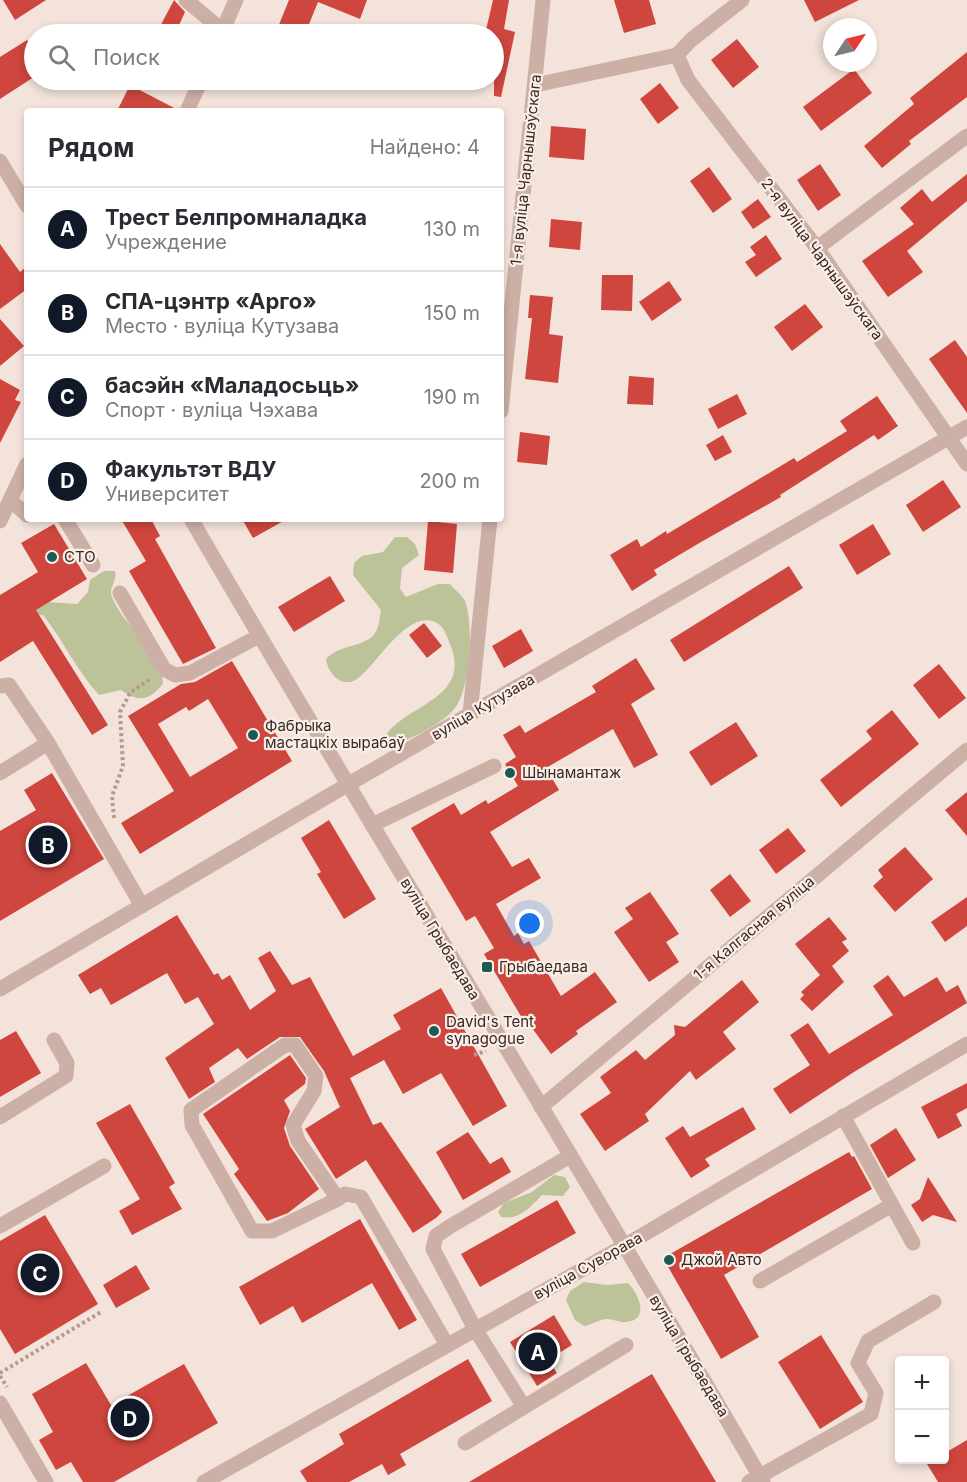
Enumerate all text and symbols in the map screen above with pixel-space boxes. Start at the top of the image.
north arrow [823,18,877,72]
search box [24,24,504,90]
icon: search [45,41,78,74]
text: Поиск [93,44,160,70]
street label: 1-я вуліца Чарнышэўскага [506,73,545,267]
text: Рядом [48,132,134,163]
text: Найдено: 4 [370,135,480,159]
street label: 2-я вуліца Чарнышэўскага [757,174,888,343]
text: Трест Белпромналадка [105,204,367,230]
text: A [60,217,75,241]
text: 130 m [424,217,480,241]
text: Учреждение [105,230,227,254]
text: СПА-цэнтр «Арго» [105,288,317,314]
text: B [61,301,74,325]
text: 150 m [424,301,480,325]
text: Место · вуліца Кутузава [105,314,339,338]
text: басэйн «Маладосьць» [105,372,360,398]
text: C [60,385,75,409]
text: 190 m [424,385,480,409]
text: Спорт · вуліца Чэхава [105,398,318,422]
text: Факультэт ВДУ [105,456,277,482]
text: D [60,469,75,493]
text: 200 m [419,469,480,493]
text: Университет [105,482,229,506]
place label: СТО [64,547,96,566]
marker: СТО [45,550,59,564]
street label: вуліца Кутузава [428,669,538,744]
place label: Фабрыка мастацкіх вырабаў [265,716,405,752]
marker: Фабрыка мастацкіх вырабаў [246,728,260,742]
place label: Шынамантаж [522,763,621,782]
marker: Шынамантаж [503,766,517,780]
pin: B [28,822,68,868]
street label: 1-я Калгасная вуліца [689,872,818,984]
street label: вуліца Грыбаедава [397,874,484,1003]
your location [515,909,544,938]
place label: Грыбаедава [499,957,588,976]
marker: Грыбаедава [480,960,494,974]
place label: David's Tent synagogue [446,1012,534,1048]
marker: David's Tent synagogue [427,1024,441,1038]
street label: вуліца Суворава [530,1228,646,1303]
pin: C [20,1250,60,1296]
place label: Джой Авто [681,1250,762,1269]
marker: Джой Авто [662,1253,676,1267]
street label: вуліца Грыбаедава [646,1291,733,1420]
pin: A [518,1330,558,1374]
map controls [895,1356,949,1464]
button: + [895,1356,949,1410]
pin: D [110,1396,150,1440]
button: − [895,1410,949,1464]

